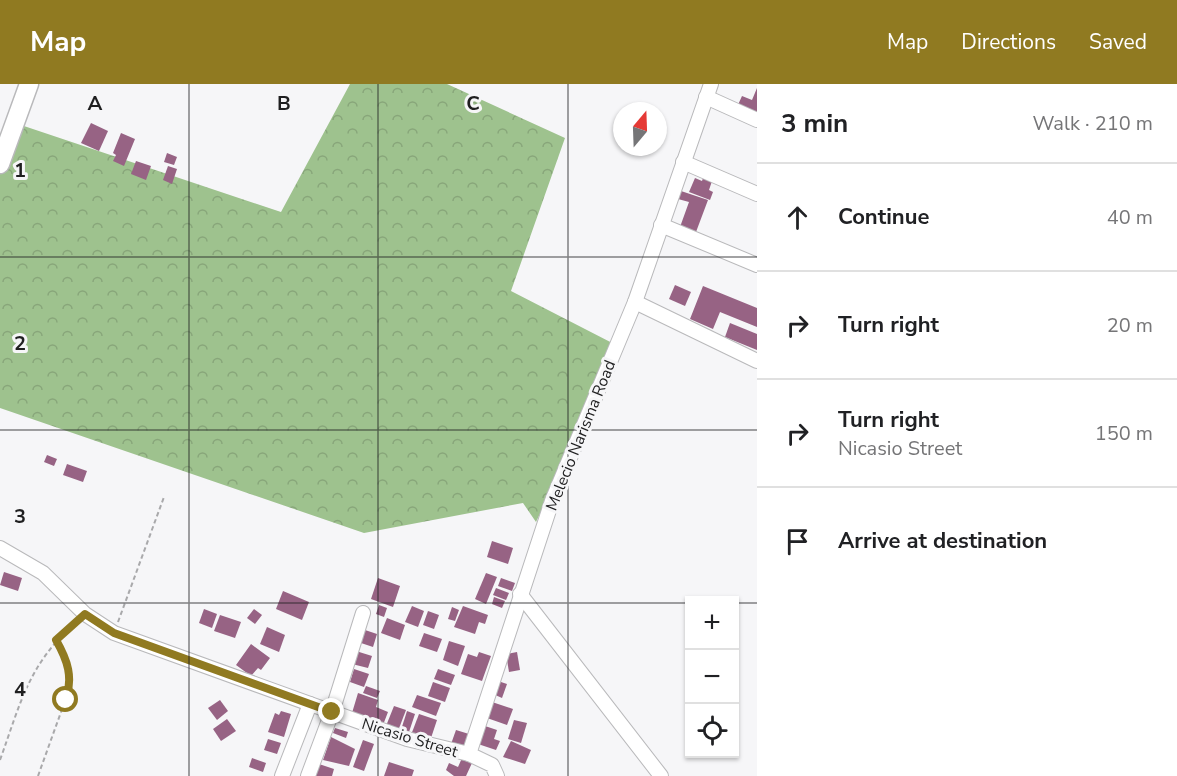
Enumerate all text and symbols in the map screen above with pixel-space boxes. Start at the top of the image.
text: Map [30,23,86,61]
text: Map [887,28,928,56]
text: Directions [961,28,1056,56]
text: Saved [1089,28,1147,56]
text: A [88,90,103,117]
text: B [277,90,291,117]
text: C [466,90,480,117]
north arrow [613,102,667,156]
text: 3 min [781,106,848,141]
text: Walk · 210 m [1033,110,1153,137]
text: 1 [14,157,26,184]
icon: ahead [781,201,814,234]
text: Continue [838,202,929,232]
text: 40 m [1107,204,1153,231]
icon: right [781,309,814,342]
text: Turn right [838,310,939,340]
text: 20 m [1107,312,1153,339]
text: 2 [14,330,26,357]
street label: Melecio Narisma Road [541,357,621,514]
text: Turn right [838,405,939,435]
icon: right [781,417,814,450]
text: 150 m [1095,420,1153,447]
text: Nicasio Street [838,435,962,462]
text: 3 [14,503,26,530]
icon: arrive [781,525,814,558]
text: Arrive at destination [838,526,1047,556]
map controls [685,596,739,758]
button: + [685,596,739,650]
button: − [685,650,739,704]
text: 4 [14,676,26,703]
route start [52,686,78,712]
route end [318,698,344,724]
button: locate [685,704,739,758]
street label: Nicasio Street [359,713,461,763]

